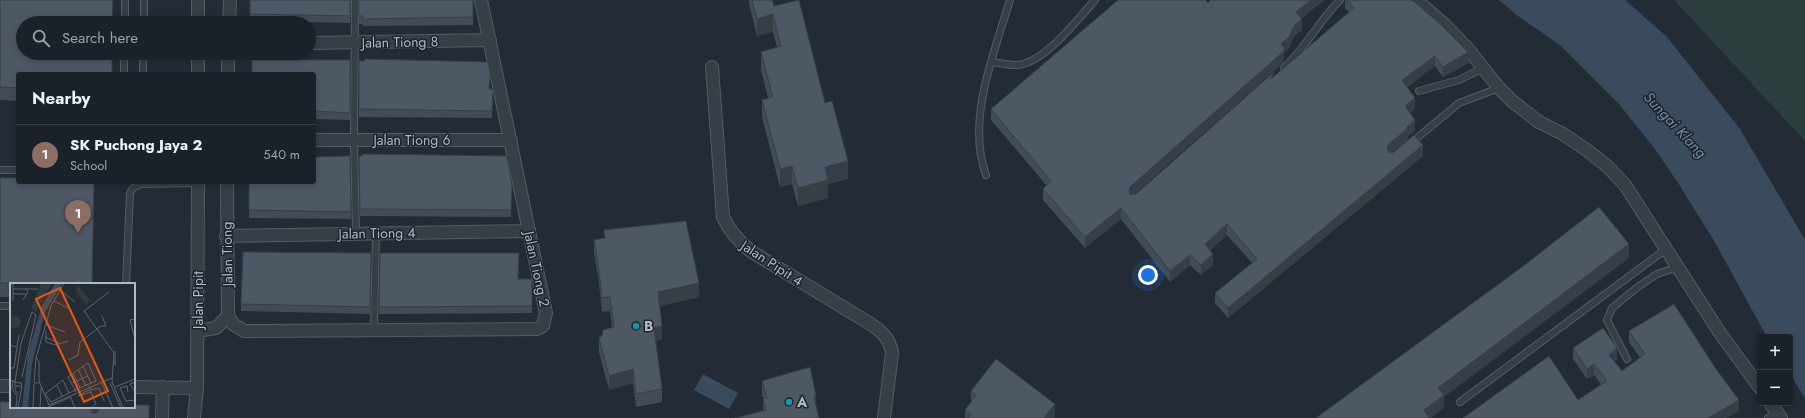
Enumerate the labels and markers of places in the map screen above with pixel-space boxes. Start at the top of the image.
pin: 1 [65,200,91,233]
place label: B [644,316,653,336]
marker: B [631,321,641,331]
place label: A [796,392,808,412]
marker: A [784,397,794,407]

